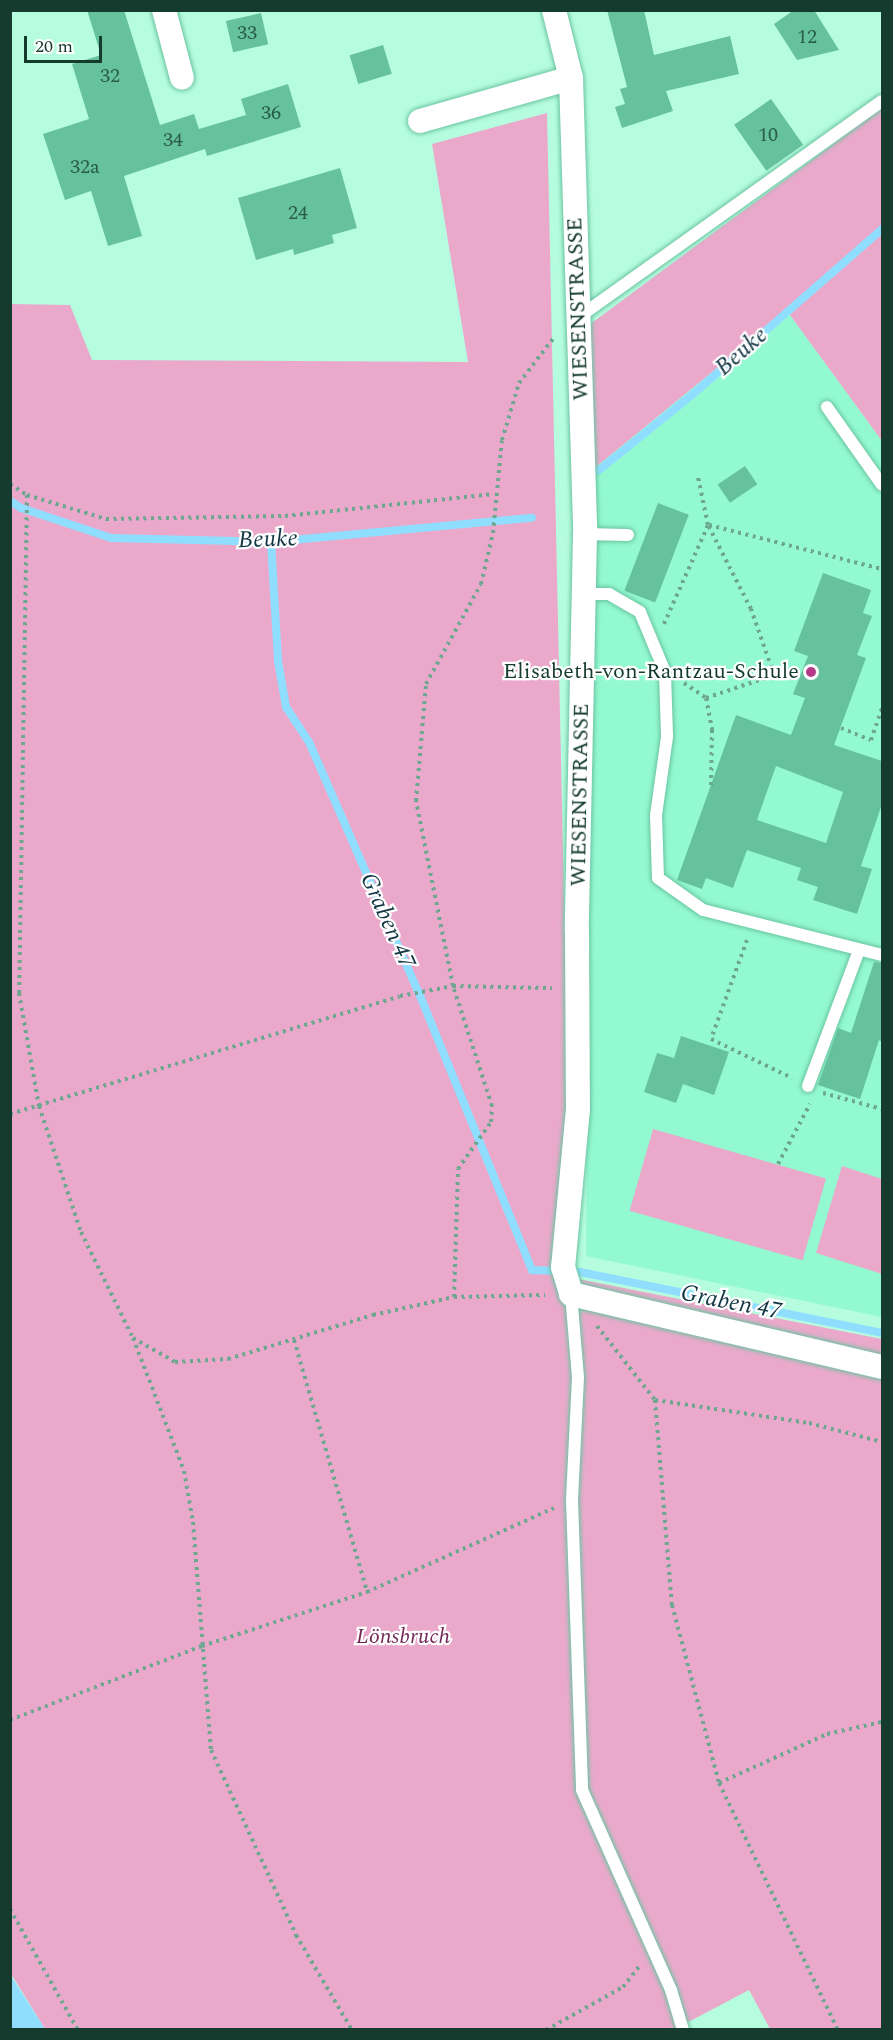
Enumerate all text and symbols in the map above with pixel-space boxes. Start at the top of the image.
house number: 33 [237,21,257,45]
scale bar [27,24,105,62]
house number: 12 [797,25,817,49]
text: 20 m [35,33,73,60]
house number: 32 [100,64,120,88]
house number: 36 [261,101,281,125]
house number: 10 [758,123,778,147]
house number: 34 [163,128,183,152]
house number: 32a [70,155,100,179]
house number: 24 [288,201,308,225]
street label: WIESENSTRASSE [562,217,594,401]
water label: Beuke [710,321,774,383]
water label: Beuke [238,525,298,555]
place label: Elisabeth-von-Rantzau-Schule [503,659,799,685]
marker: Elisabeth-von-Rantzau-Schule [804,665,818,679]
street label: WIESENSTRASSE [565,703,595,887]
water label: Graben 47 [353,868,421,974]
water label: Graben 47 [678,1279,784,1327]
park label: Lönsbruch [356,1624,450,1650]

